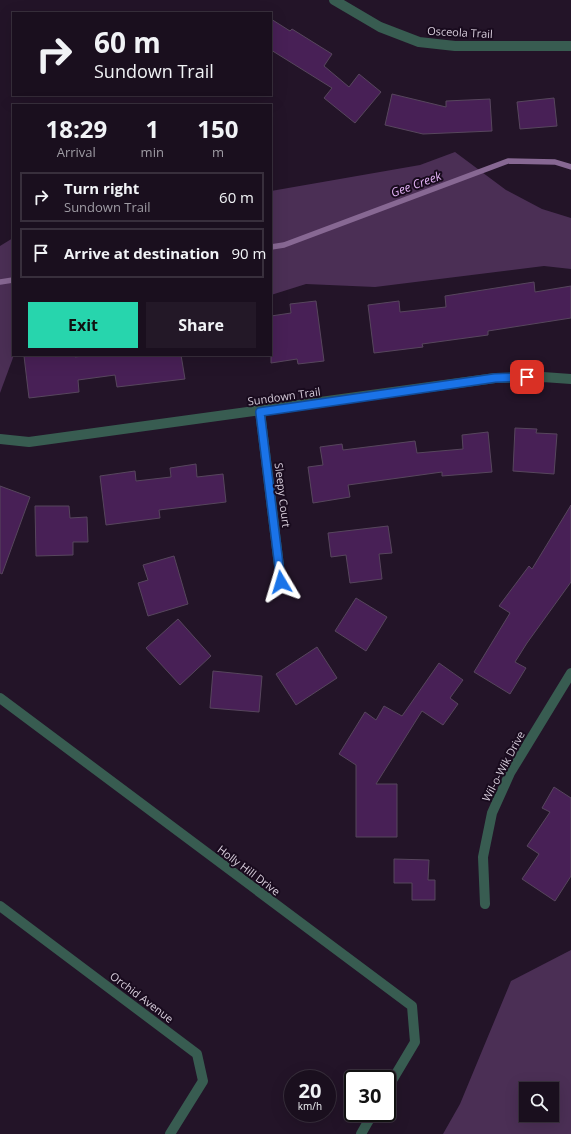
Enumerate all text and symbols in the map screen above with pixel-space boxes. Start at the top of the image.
text: 60 m [94,23,161,61]
street label: Osceola Trail [427,23,493,41]
icon: right [28,28,80,80]
text: Sundown Trail [94,59,214,83]
text: 18:29 [45,112,107,145]
text: 1 [145,112,159,145]
text: 150 [197,112,239,145]
text: Arrival [57,143,96,161]
text: min [141,143,164,161]
text: m [212,143,224,161]
water label: Gee Creek [388,167,445,201]
text: Turn right [64,178,139,198]
icon: right [30,186,52,208]
text: 60 m [219,187,254,207]
text: Sundown Trail [64,198,151,216]
icon: arrive [30,242,52,264]
text: Arrive at destination [64,243,219,263]
text: 90 m [231,243,266,263]
button: Exit [28,302,138,348]
button: Share [146,302,256,348]
pin [510,360,544,394]
icon: arrive [516,366,538,388]
street label: Sundown Trail [247,383,321,409]
street label: Sleepy Court [272,462,294,528]
position arrow [260,561,302,603]
street label: Wil-o-Wik Drive [478,728,528,804]
street label: Holly Hill Drive [215,841,283,899]
street label: Orchid Avenue [107,968,177,1026]
speed limit sign: 30 [344,1070,396,1122]
text: 20 [299,1077,321,1104]
map controls [519,1082,559,1122]
button: search [519,1082,559,1122]
text: km/h [298,1099,322,1113]

